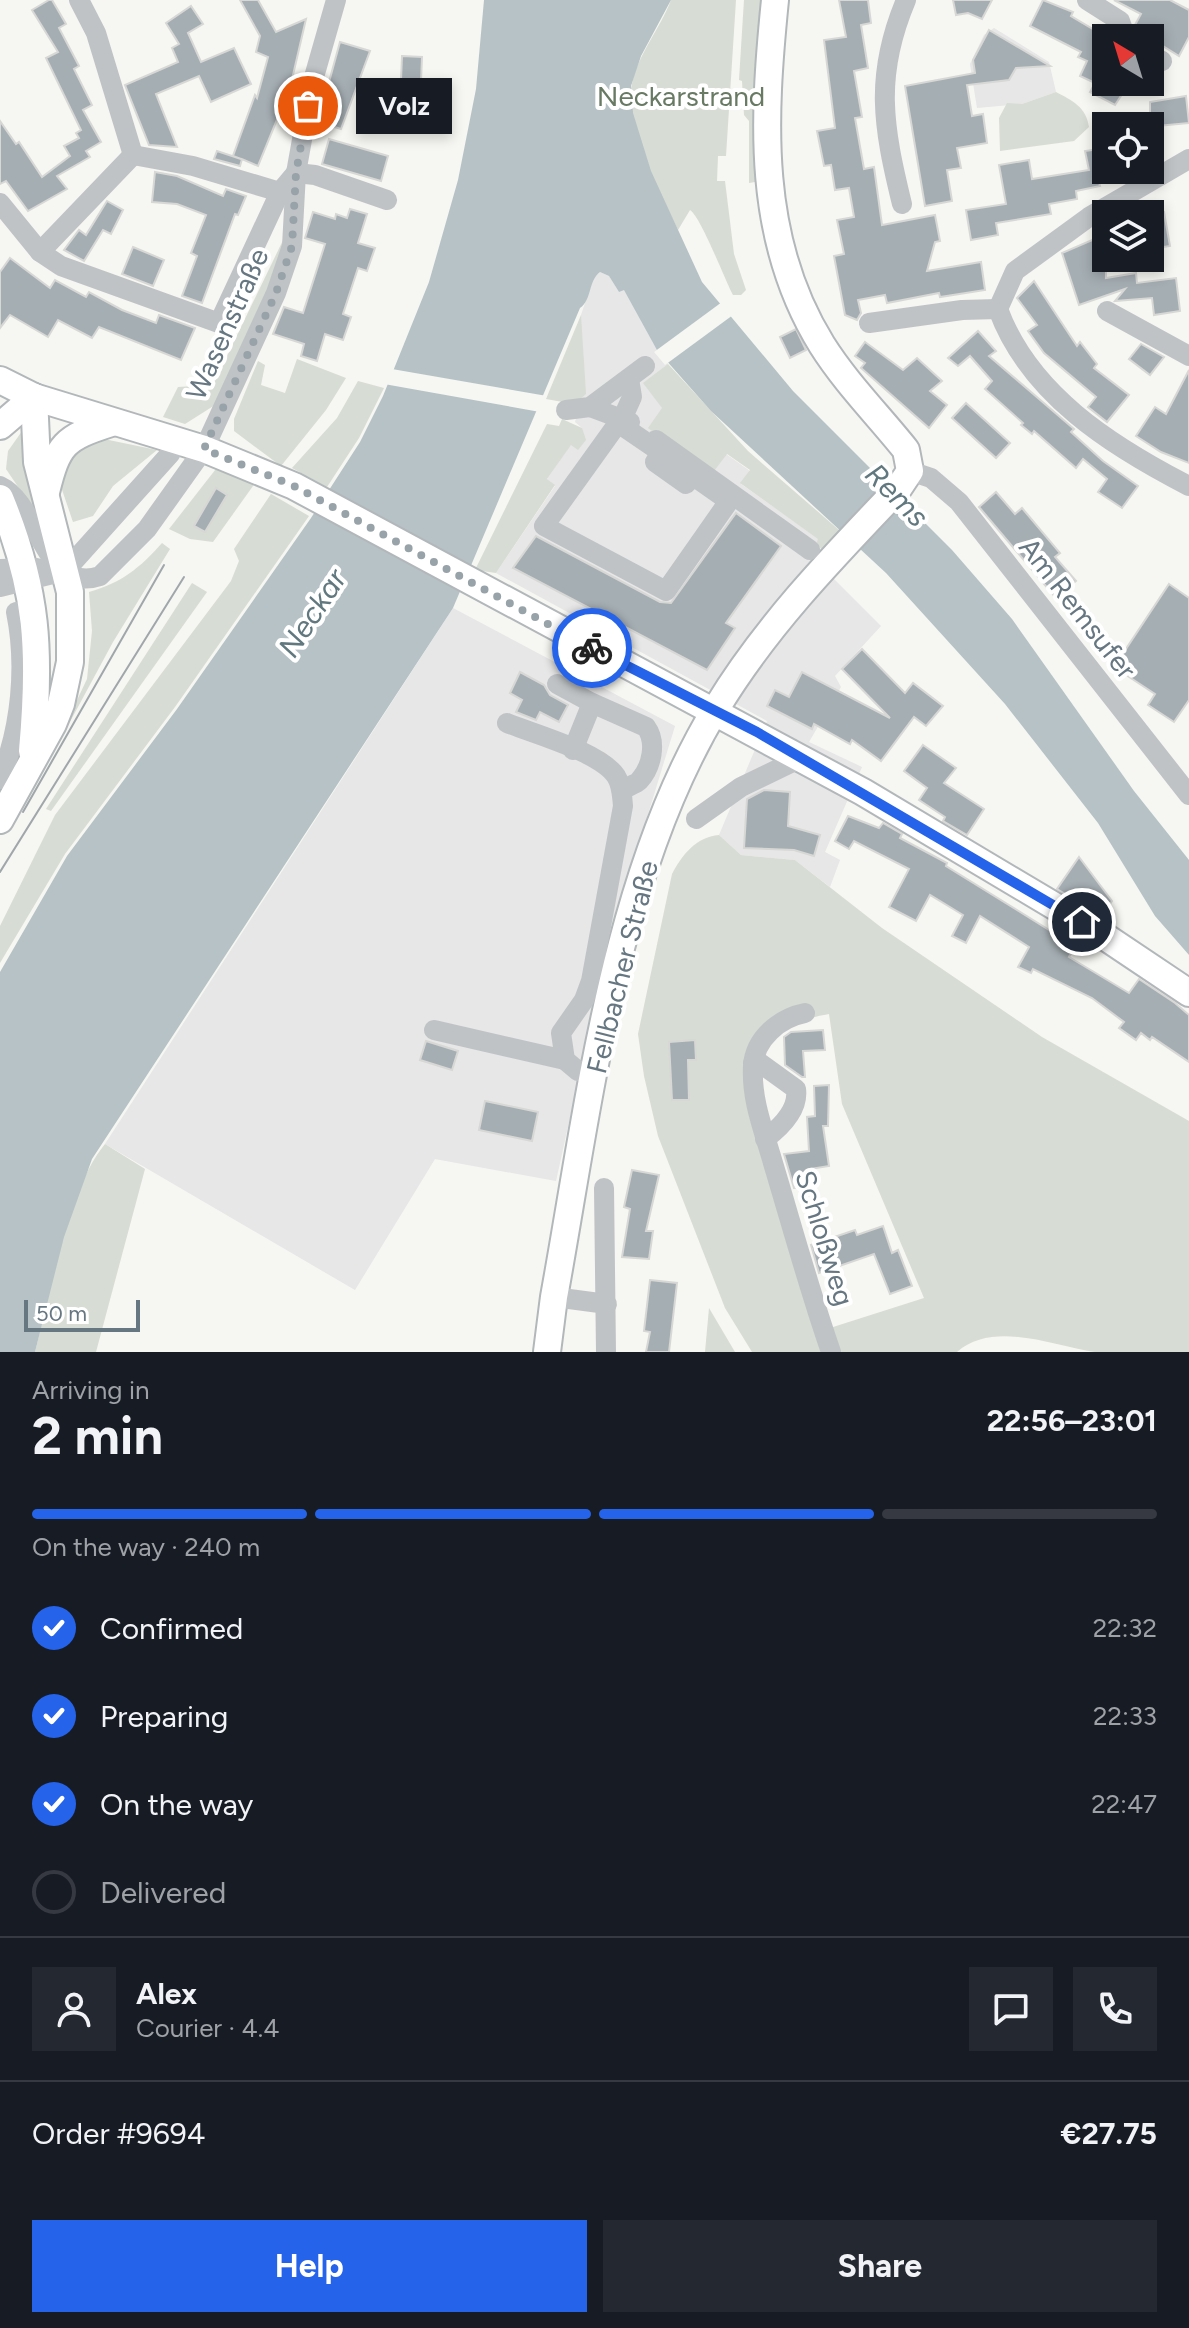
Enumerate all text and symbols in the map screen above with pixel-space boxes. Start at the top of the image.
north arrow [1092,24,1164,96]
map controls [1092,24,1164,272]
pin [274,72,342,140]
callout: Volz [356,78,452,134]
park label: Neckarstrand [597,79,765,113]
icon: bag [286,84,330,128]
text: Volz [378,90,430,122]
button: locate [1092,112,1164,184]
button: layers [1092,200,1164,272]
street label: Wasenstraße [178,243,276,405]
water label: Rems [857,455,937,535]
street label: Am Remsufer [1012,531,1144,686]
water label: Neckar [270,560,355,664]
courier [552,608,632,688]
icon: bike [570,626,614,670]
street label: Fellbacher Straße [579,857,665,1077]
pin [1048,888,1116,956]
icon: home [1060,900,1104,944]
street label: Schloßweg [788,1166,862,1310]
scale bar [24,1296,140,1332]
text: 50 m [36,1300,87,1327]
text: Arriving in [32,1374,150,1406]
text: 22:56–23:01 [987,1402,1157,1439]
text: 2 min [32,1405,163,1467]
text: On the way · 240 m [32,1531,260,1563]
icon: check [32,1606,76,1650]
text: Confirmed [100,1610,243,1647]
text: 22:32 [1093,1612,1157,1644]
icon: check [32,1694,76,1738]
text: Preparing [100,1698,228,1735]
text: 22:33 [1093,1700,1157,1732]
icon: check [32,1782,76,1826]
text: On the way [100,1786,253,1823]
text: 22:47 [1091,1788,1157,1820]
text: Delivered [100,1874,226,1911]
button: person [32,1967,116,2051]
button: chat [969,1967,1053,2051]
button: phone [1073,1967,1157,2051]
text: Alex [136,1975,197,2012]
text: Courier · 4.4 [136,2012,279,2044]
text: Order #9694 [32,2115,205,2152]
text: €27.75 [1061,2115,1157,2152]
button: Help [32,2220,587,2312]
button: Share [603,2220,1157,2312]

